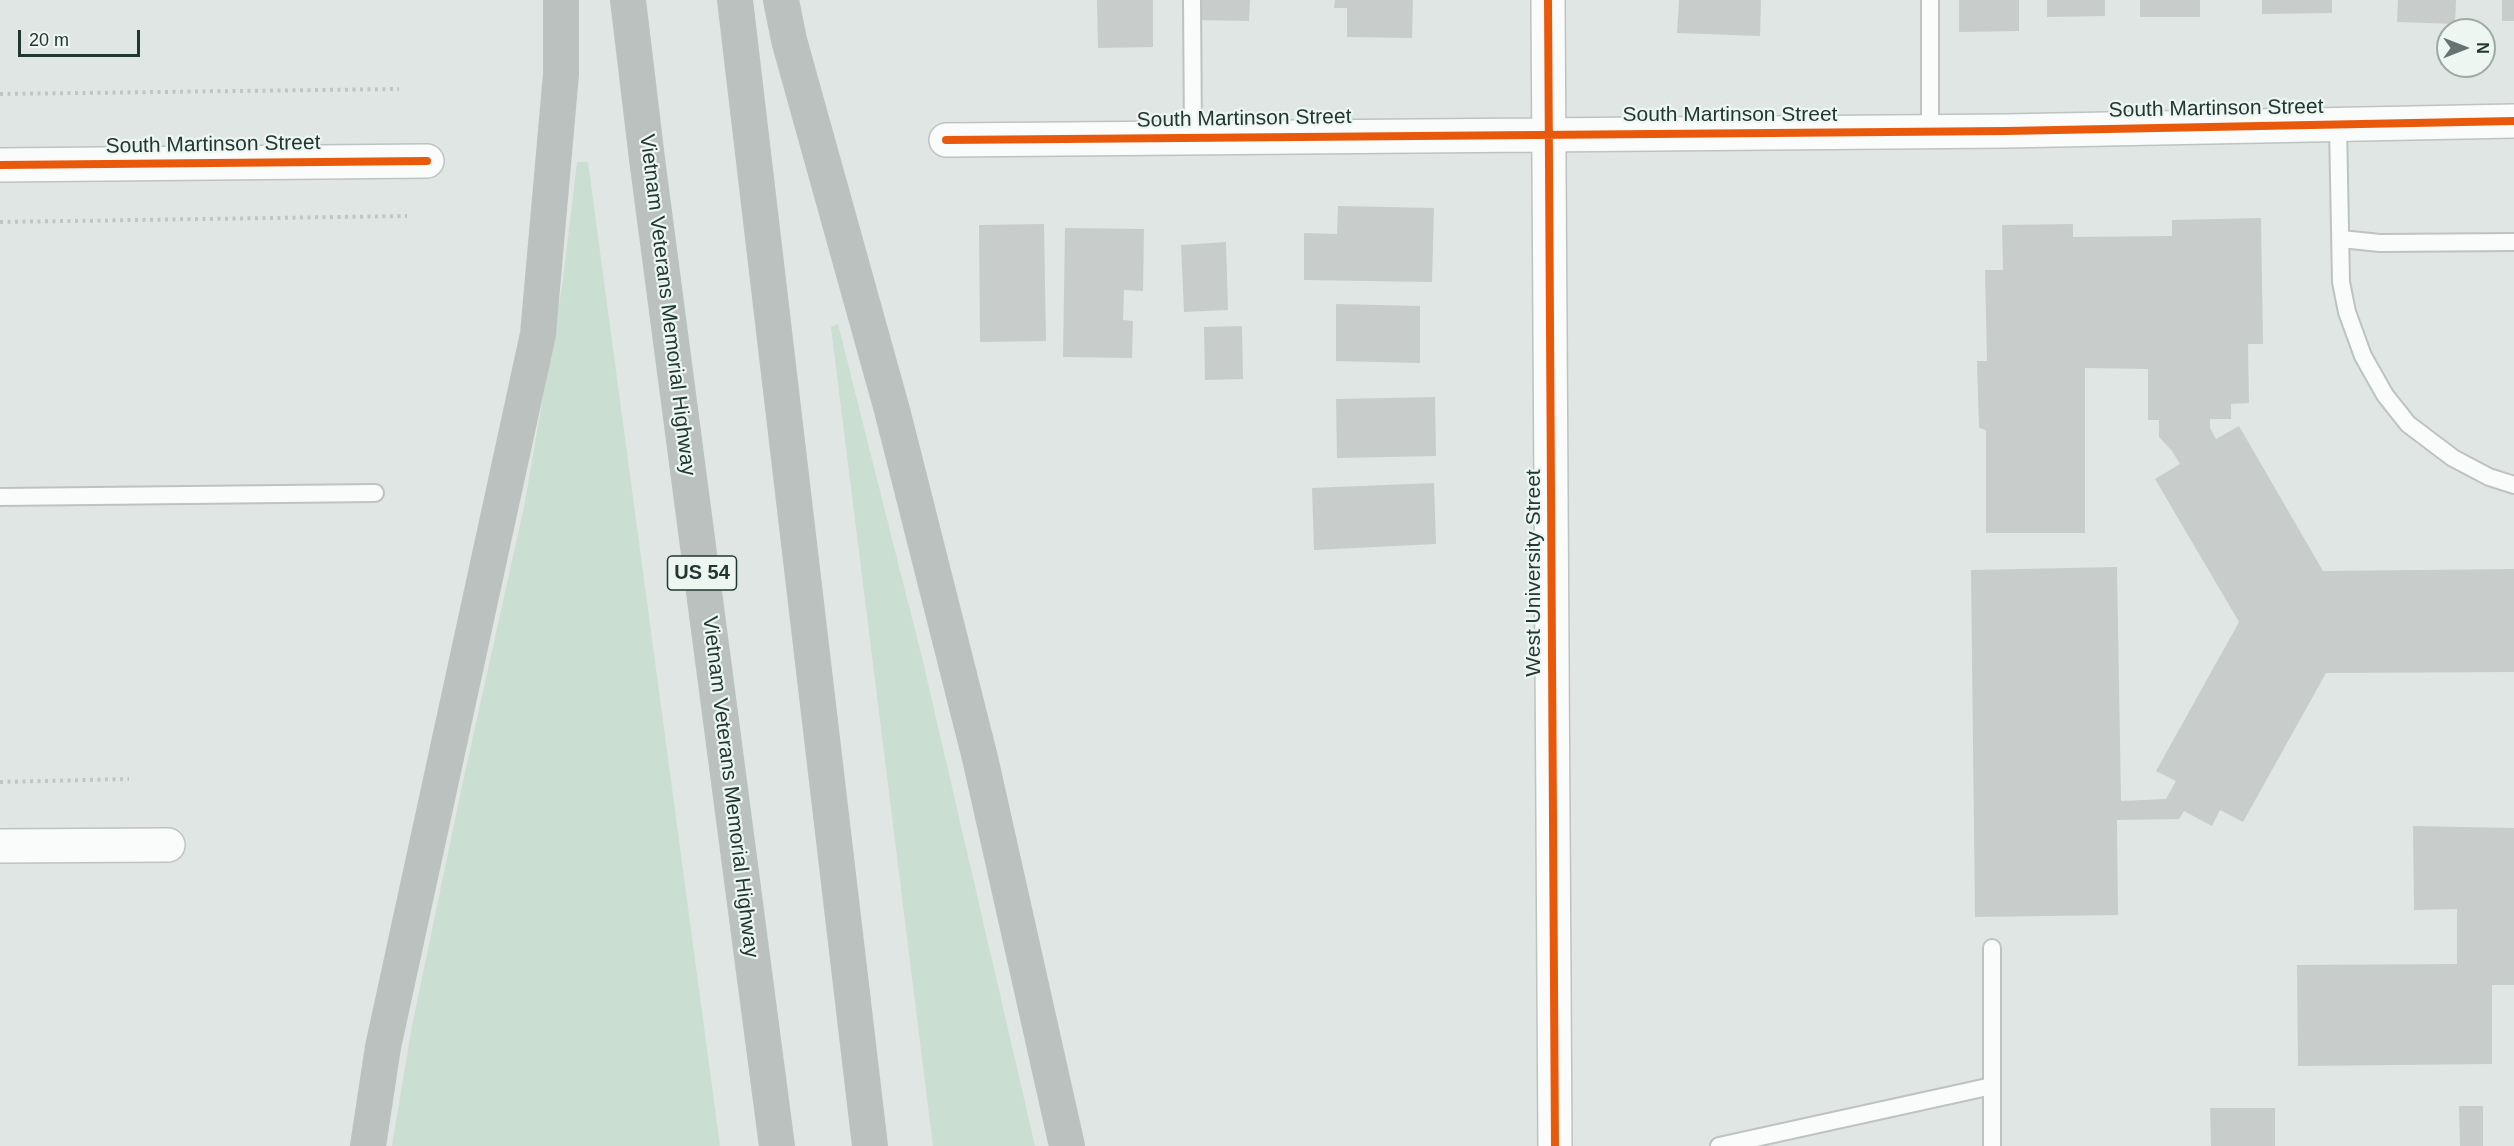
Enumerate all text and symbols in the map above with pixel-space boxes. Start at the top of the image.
scale bar [21,18,142,56]
north arrow [2436,18,2496,78]
text: 20 m [29,30,69,50]
text: N [2474,42,2491,54]
street label: South Martinson Street [2108,95,2324,123]
street label: South Martinson Street [1623,102,1837,128]
street label: South Martinson Street [1136,105,1352,133]
street label: South Martinson Street [105,131,321,159]
street label: Vietnam Veterans Memorial Highway [634,133,700,477]
street label: West University Street [1521,469,1547,677]
road number: US 54 [668,556,736,590]
street label: Vietnam Veterans Memorial Highway [697,615,763,959]

